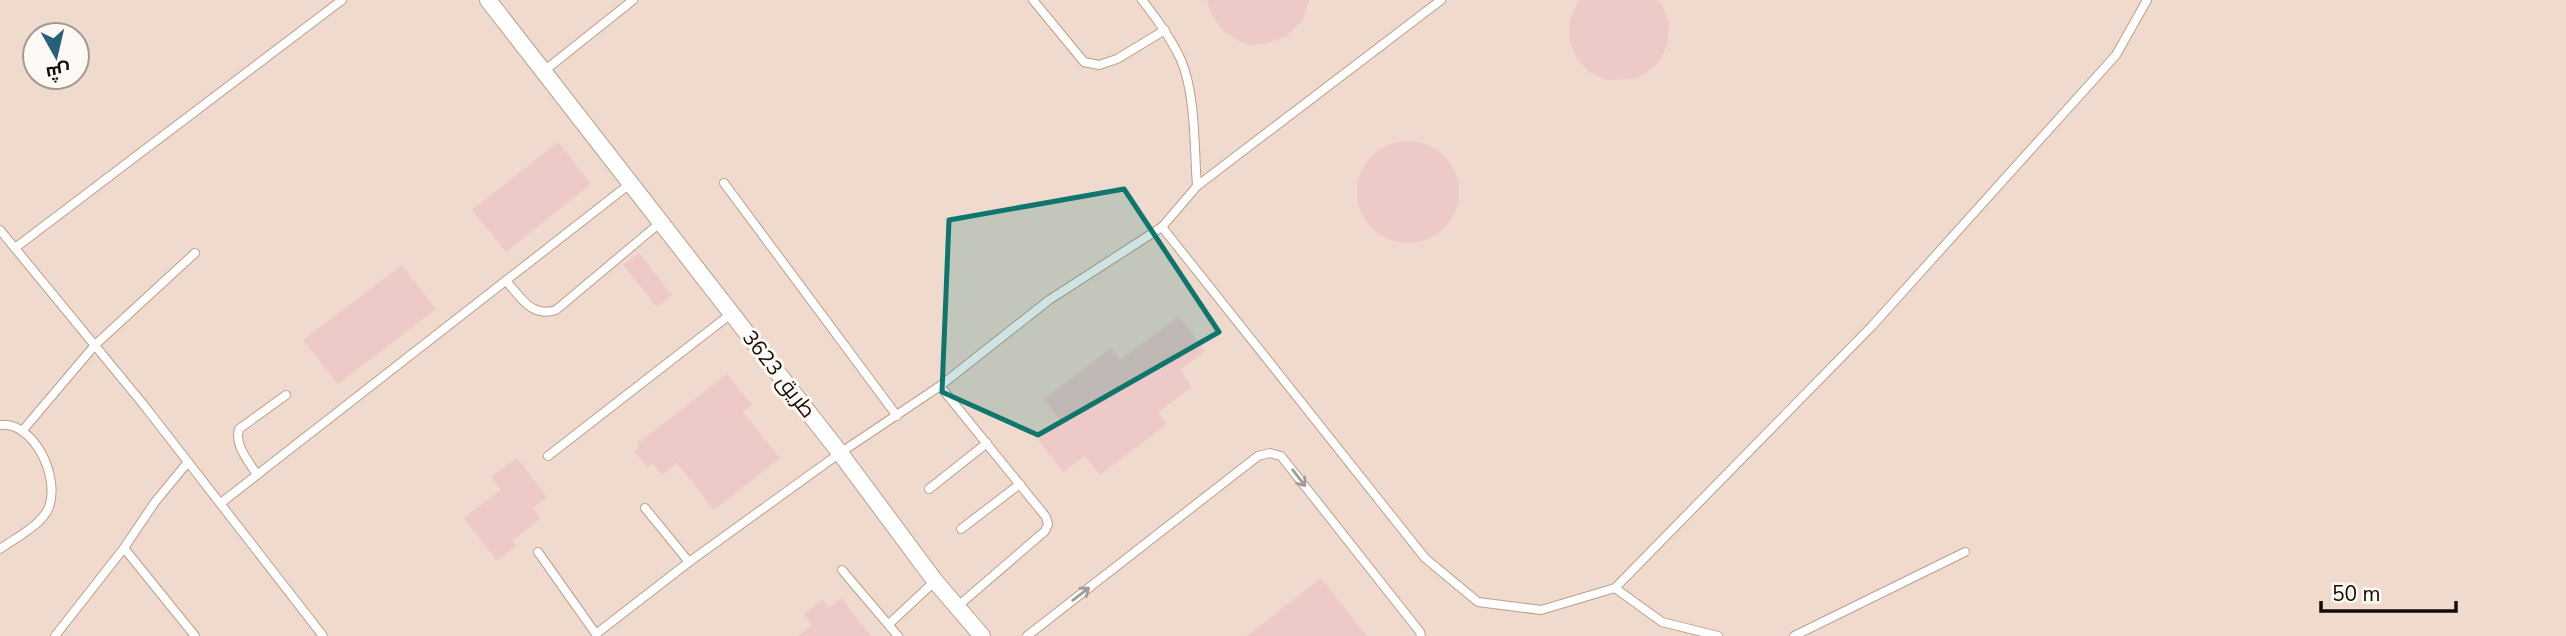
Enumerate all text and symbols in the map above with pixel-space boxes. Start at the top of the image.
north arrow [21,21,91,91]
text: ش [44,57,72,86]
street label: طريق 3623 [736,324,822,424]
one-way arrow [1291,469,1306,487]
scale bar [2321,570,2456,614]
text: 50 m [2332,580,2381,608]
one-way arrow [1071,587,1090,602]

